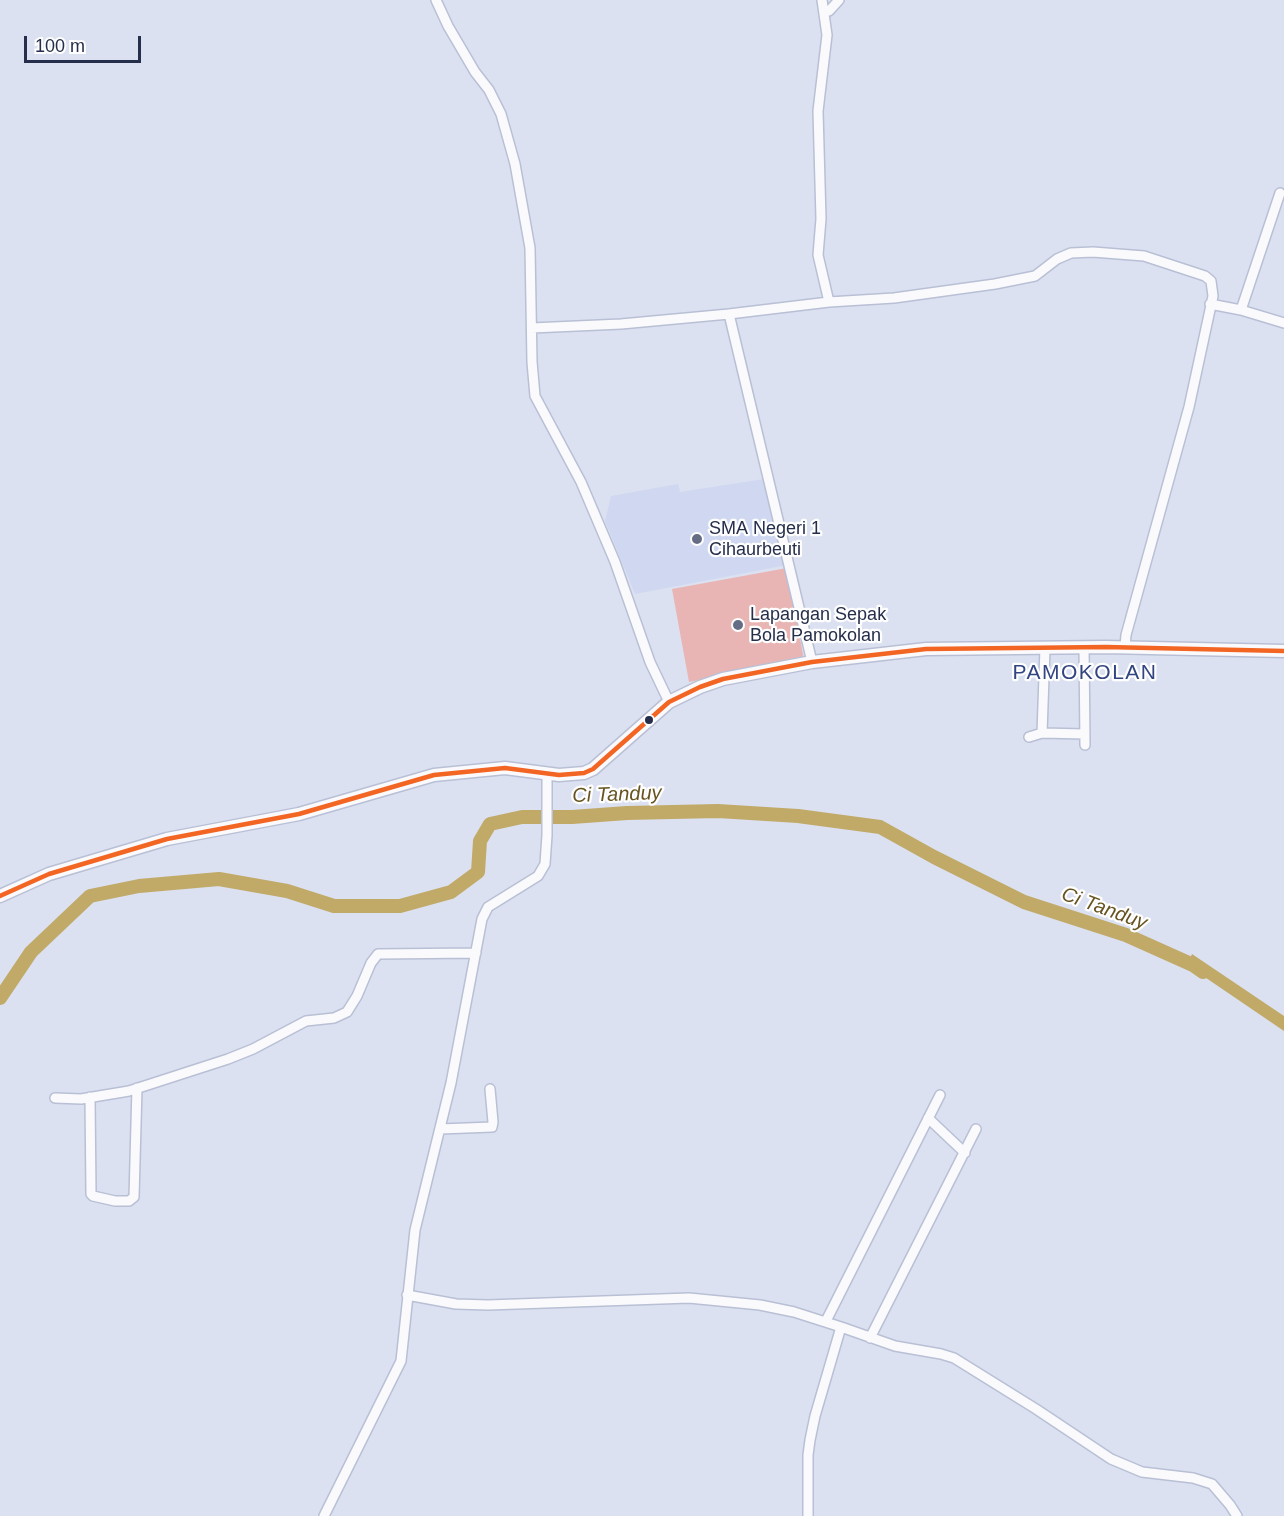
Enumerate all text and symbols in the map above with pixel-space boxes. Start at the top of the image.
scale bar [27,24,144,62]
text: 100 m [35,36,85,56]
place label: SMA Negeri 1 Cihaurbeuti [709,518,821,560]
marker: SMA Negeri 1 Cihaurbeuti [690,532,704,546]
place label: Lapangan Sepak Bola Pamokolan [750,604,886,646]
marker: Lapangan Sepak Bola Pamokolan [731,618,745,632]
district label: PAMOKOLAN [1013,660,1157,686]
unlabelled marker [643,714,655,726]
water label: Ci Tanduy [572,781,662,809]
water label: Ci Tanduy [1058,882,1150,936]

